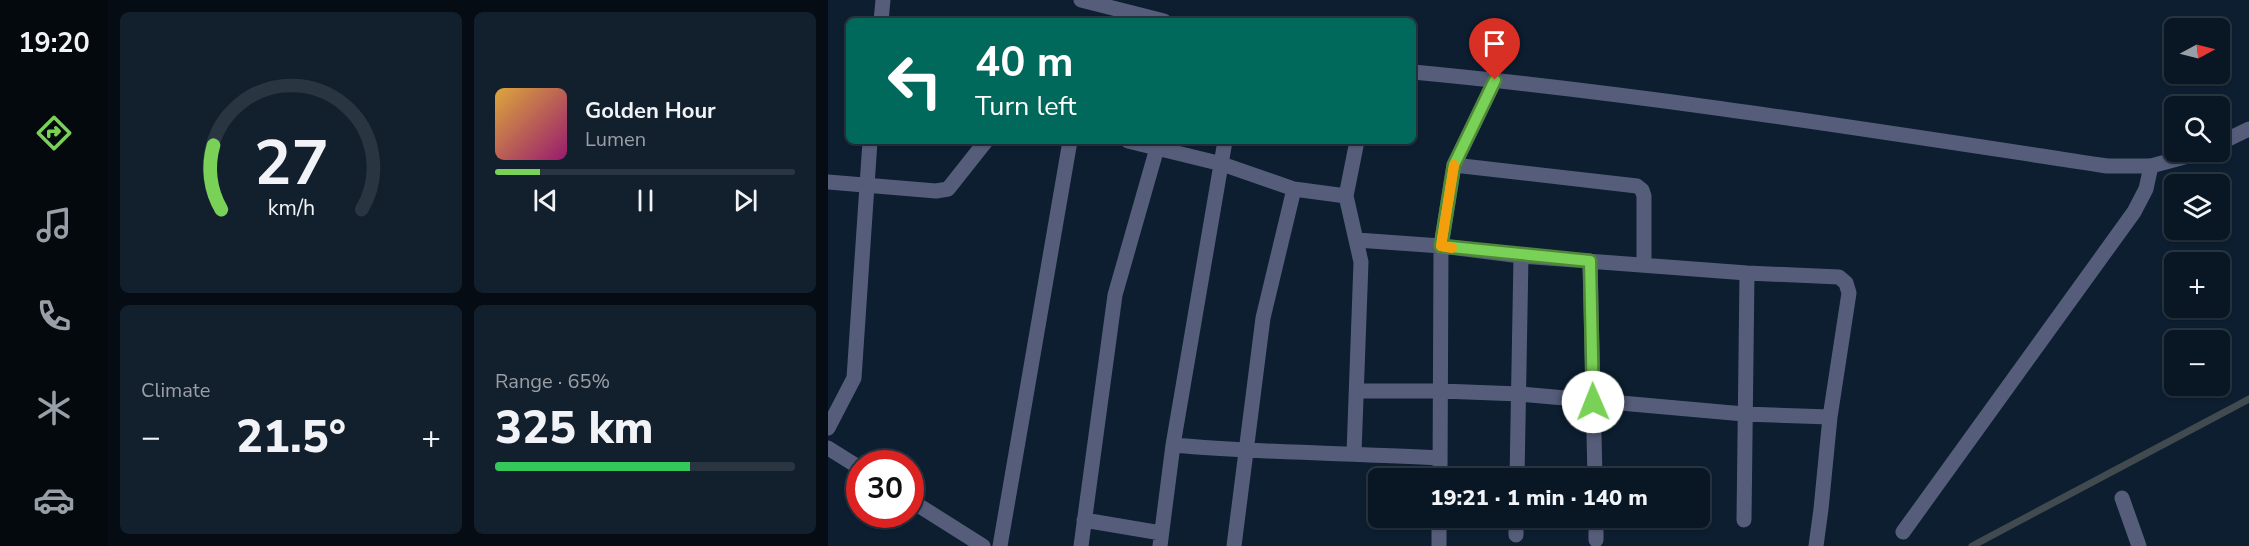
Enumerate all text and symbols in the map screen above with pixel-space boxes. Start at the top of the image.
pin [1469,18,1520,80]
north arrow [2164,18,2230,84]
map controls [2164,18,2230,396]
text: 19:20 [18,25,90,62]
icon: arrive [1478,27,1511,60]
text: 40 m [975,34,1074,91]
icon: left [876,42,954,120]
text: Turn left [975,88,1076,125]
text: Golden Hour [585,96,716,126]
button: search [2164,96,2230,162]
icon: directions [33,112,75,154]
text: 27 [254,121,328,206]
text: Lumen [585,126,646,153]
button: layers [2164,174,2230,240]
icon: previous [529,184,562,217]
icon: pause [629,184,662,217]
icon: next [729,184,762,217]
text: km/h [267,193,315,223]
icon: music [33,204,75,246]
button: + [2164,252,2230,318]
icon: phone [33,295,75,337]
button: − [2164,330,2230,396]
text: Range · 65% [495,368,610,395]
position arrow [1561,370,1625,434]
text: Climate [141,377,210,404]
icon: climate [33,387,75,429]
text: 325 km [495,398,654,459]
text: 21.5° [236,407,346,468]
text: − [141,415,161,460]
text: + [421,415,441,460]
speed limit sign: 30 [846,450,924,528]
icon: car [33,479,75,521]
text: 19:21 · 1 min · 140 m [1430,483,1648,513]

